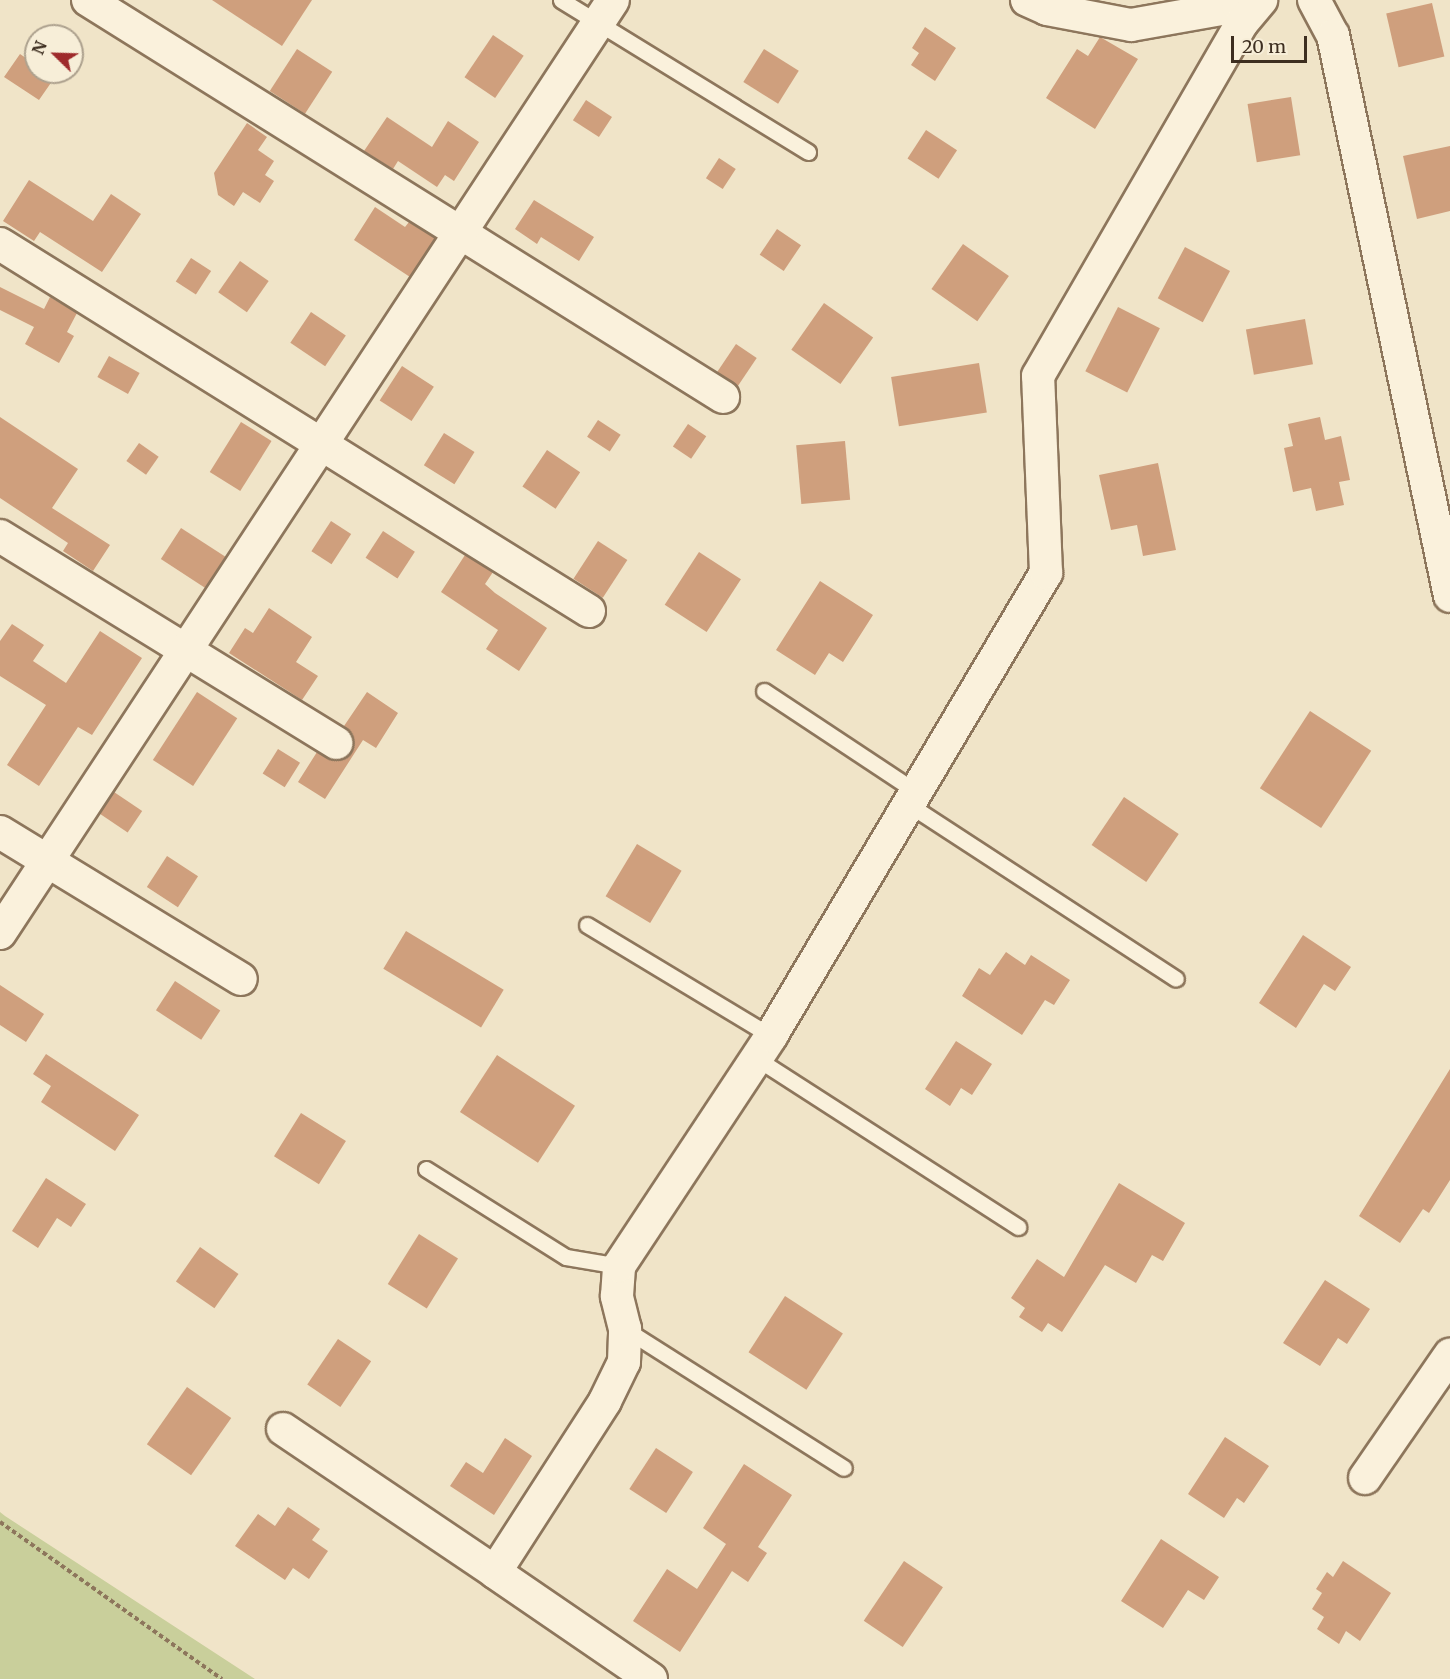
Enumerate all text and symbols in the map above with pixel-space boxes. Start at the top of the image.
north arrow [24,24,84,84]
scale bar [1234,24,1310,62]
text: 20 m [1242,35,1286,58]
text: N [28,38,51,57]

